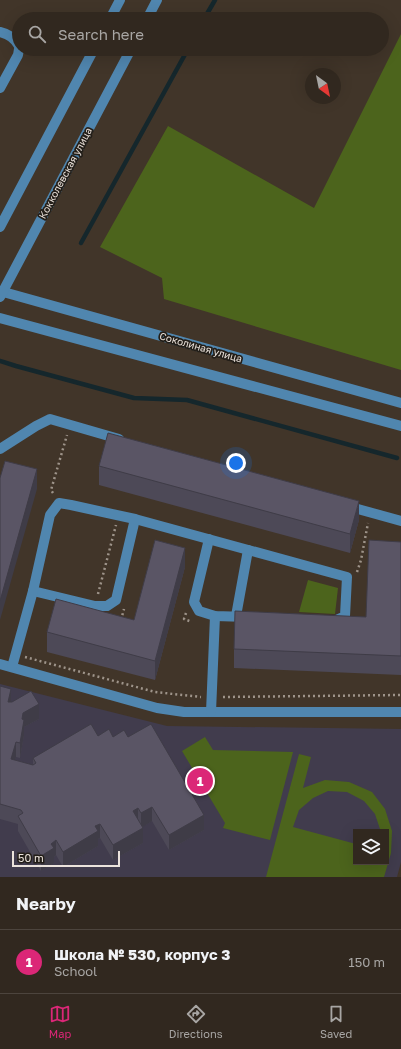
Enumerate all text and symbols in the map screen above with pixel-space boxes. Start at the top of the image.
search box [12,12,389,56]
icon: search [26,23,48,45]
text: Search here [58,25,144,43]
north arrow [305,68,341,104]
street label: Кокколевская улица [36,125,94,221]
street label: Соколиная улица [158,329,244,365]
your location [226,453,246,473]
pin: 1 [187,766,213,796]
map controls [353,829,389,865]
button: layers [353,829,389,865]
scale bar [12,849,120,868]
text: 50 m [18,851,44,864]
text: Nearby [16,893,76,914]
text: Школа № 530, корпус 3 [54,945,231,963]
text: 1 [26,954,32,970]
text: 150 m [348,954,385,970]
text: School [54,963,97,979]
tab: Map [49,1003,71,1040]
tab: Directions [169,1003,223,1040]
tab: Saved [320,1003,352,1040]

